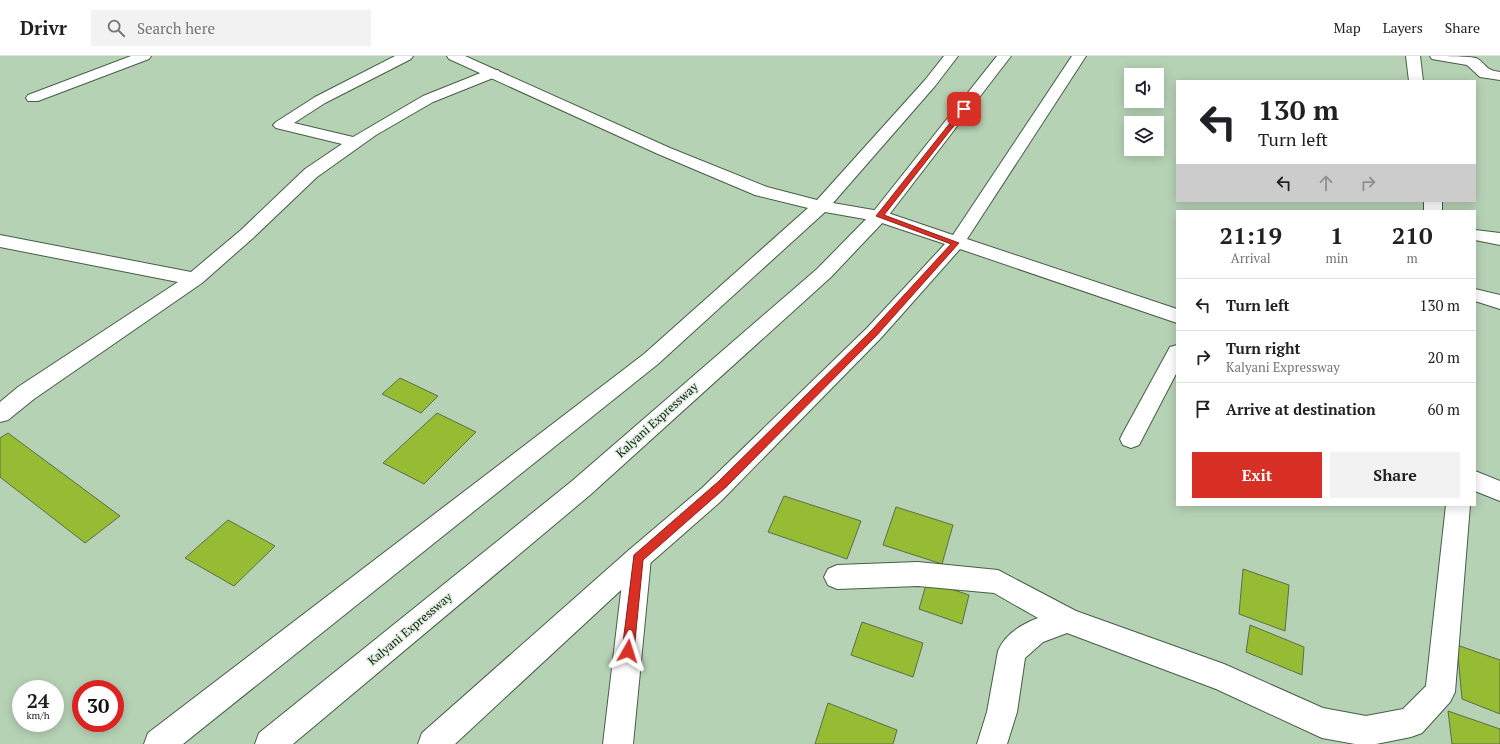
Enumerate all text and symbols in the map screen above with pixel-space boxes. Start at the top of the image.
search box [91,10,371,46]
text: Drivr [20,15,67,40]
icon: search [105,17,127,39]
text: Search here [137,18,215,38]
text: Map [1334,18,1361,37]
text: Layers [1383,18,1423,37]
text: Share [1445,18,1480,37]
map controls [1124,68,1164,156]
button: sound [1124,68,1164,108]
text: 130 m [1258,91,1339,128]
pin [947,92,981,126]
icon: left [1192,96,1244,148]
icon: arrive [953,98,975,120]
button: layers [1124,116,1164,156]
text: Turn left [1258,127,1328,151]
icon: left [1273,172,1295,194]
icon: ahead [1315,172,1337,194]
icon: right [1357,172,1379,194]
text: 21:19 [1219,219,1282,251]
text: 1 [1330,219,1344,251]
text: 210 [1392,219,1432,251]
text: Arrival [1231,249,1271,267]
text: min [1325,249,1348,267]
text: m [1407,249,1418,267]
icon: left [1192,294,1214,316]
text: Turn left [1226,295,1290,315]
text: 130 m [1419,295,1460,315]
text: Turn right [1226,338,1301,358]
icon: right [1192,346,1214,368]
text: 20 m [1427,347,1460,367]
text: Kalyani Expressway [1226,358,1340,376]
street label: Kalyani Expressway [613,378,701,460]
icon: arrive [1192,398,1214,420]
text: Arrive at destination [1226,399,1376,419]
text: 60 m [1427,399,1460,419]
button: Exit [1192,452,1322,498]
button: Share [1330,452,1460,498]
street label: Kalyani Expressway [365,588,455,668]
position arrow [607,630,649,672]
speed limit sign: 30 [72,680,124,732]
text: 24 [27,687,49,714]
text: km/h [26,709,50,722]

